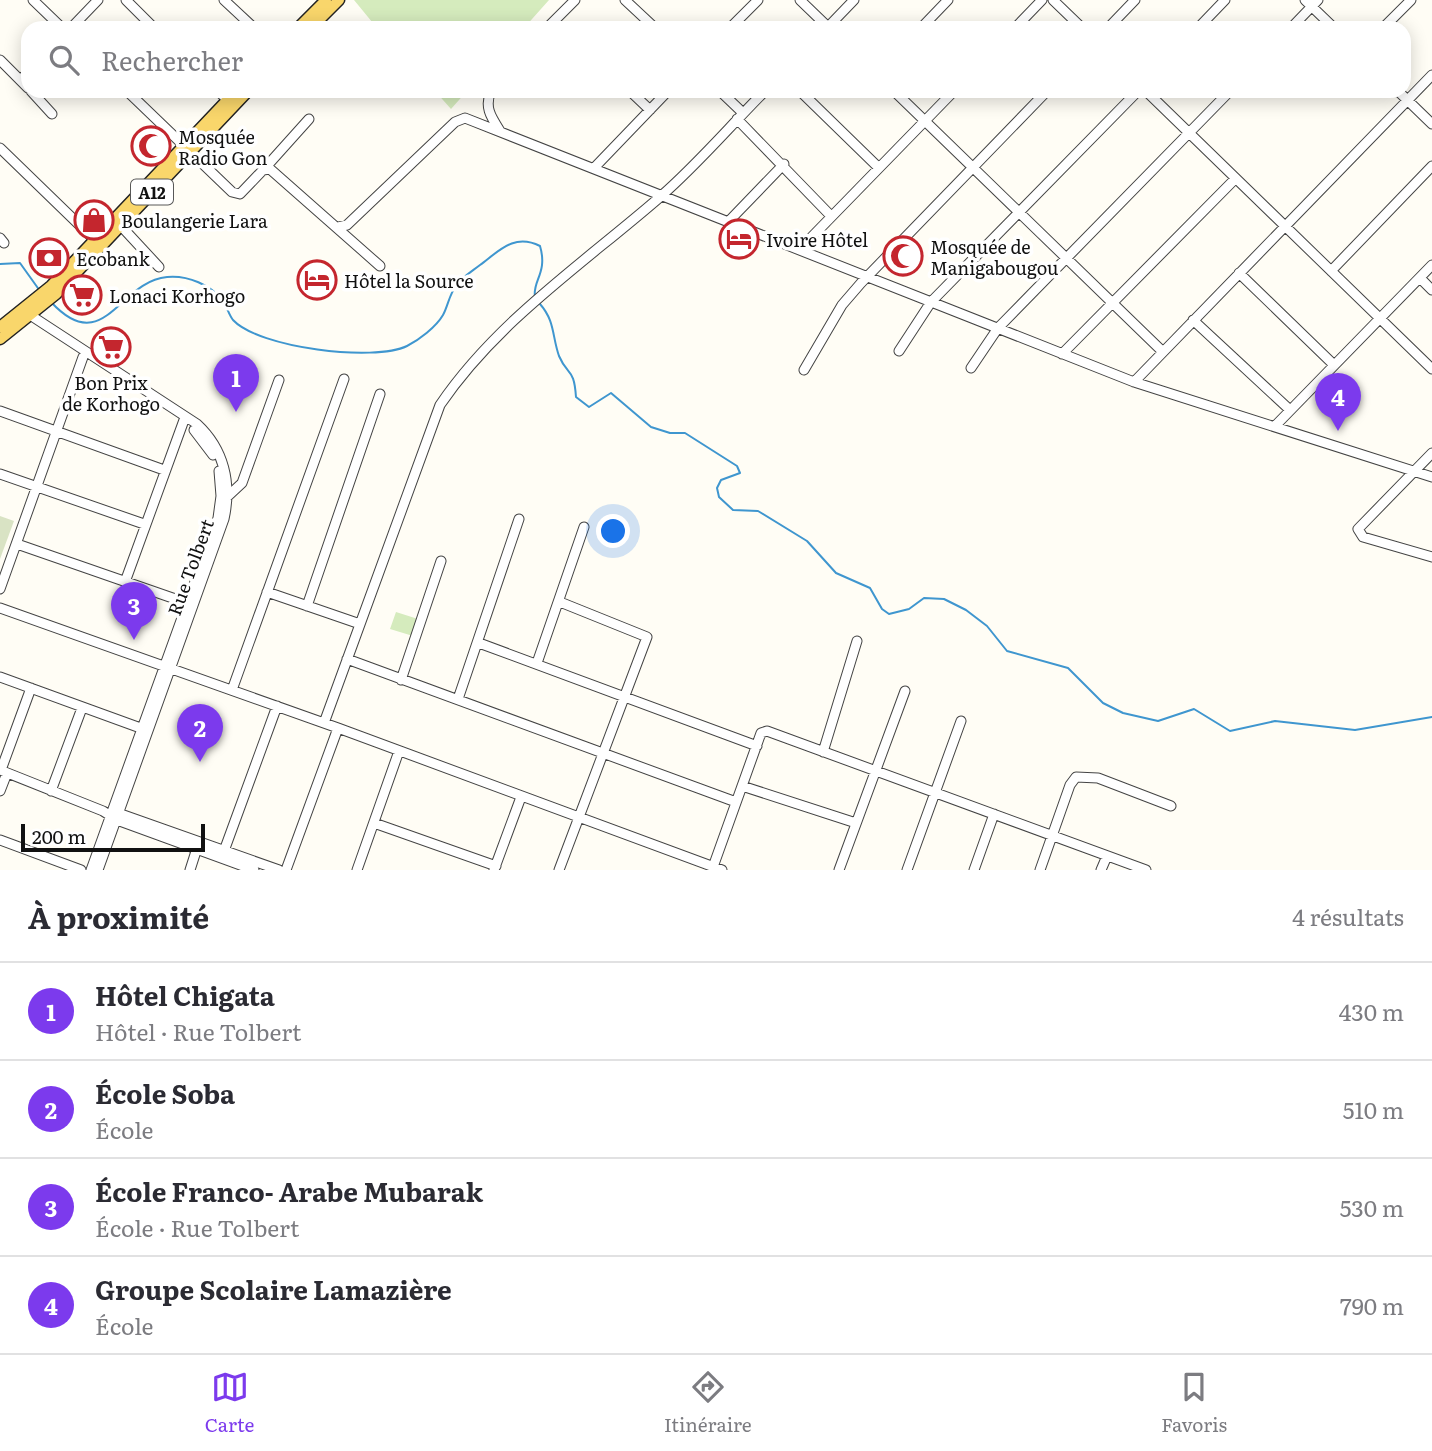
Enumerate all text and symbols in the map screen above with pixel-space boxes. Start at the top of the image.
search box [21,21,1411,98]
text: Rechercher [101,40,243,79]
icon: search [45,41,83,79]
place label: Mosquée Radio Gon [178,123,267,171]
mosque icon: Mosquée Radio Gon [130,125,172,167]
road number: A12 [131,180,173,204]
shop icon: Boulangerie Lara [73,199,115,241]
place label: Boulangerie Lara [121,207,268,234]
hotel icon: Ivoire Hôtel [718,218,760,260]
place label: Ivoire Hôtel [766,226,868,253]
place label: Mosquée de Manigabougou [930,233,1059,281]
mosque icon: Mosquée de Manigabougou [882,235,924,277]
bank icon: Ecobank [28,237,70,279]
place label: Ecobank [76,245,151,272]
hotel icon: Hôtel la Source [296,259,338,301]
place label: Hôtel la Source [344,267,474,294]
supermarket icon: Lonaci Korhogo [61,274,103,316]
place label: Lonaci Korhogo [109,282,245,309]
supermarket icon: Bon Prix de Korhogo [90,326,132,368]
pin: 1 [213,354,259,412]
place label: Bon Prix de Korhogo [62,369,160,417]
pin: 4 [1315,373,1361,431]
street label: Rue Tolbert [160,514,220,619]
your location [596,514,630,548]
pin: 3 [111,582,157,640]
pin: 2 [177,704,223,762]
scale bar [21,821,205,853]
text: 200 m [32,822,86,850]
text: À proximité [28,894,209,938]
text: 4 résultats [1292,899,1404,933]
text: Hôtel Chigata [95,975,275,1014]
text: 1 [46,994,56,1028]
text: 430 m [1339,994,1404,1028]
text: Hôtel · Rue Tolbert [95,1014,301,1048]
text: École Soba [95,1073,235,1112]
text: 2 [45,1092,57,1126]
text: 510 m [1343,1092,1404,1126]
text: École [95,1112,154,1146]
text: École Franco- Arabe Mubarak [95,1171,483,1210]
text: 3 [45,1190,57,1224]
text: 530 m [1340,1190,1404,1224]
text: École · Rue Tolbert [95,1210,299,1244]
text: Groupe Scolaire Lamazière [95,1269,452,1308]
text: 4 [44,1288,58,1322]
text: 790 m [1340,1288,1404,1322]
text: École [95,1308,154,1342]
tab: Carte [205,1368,254,1438]
tab: Itinéraire [664,1368,752,1438]
tab: Favoris [1161,1368,1227,1438]

